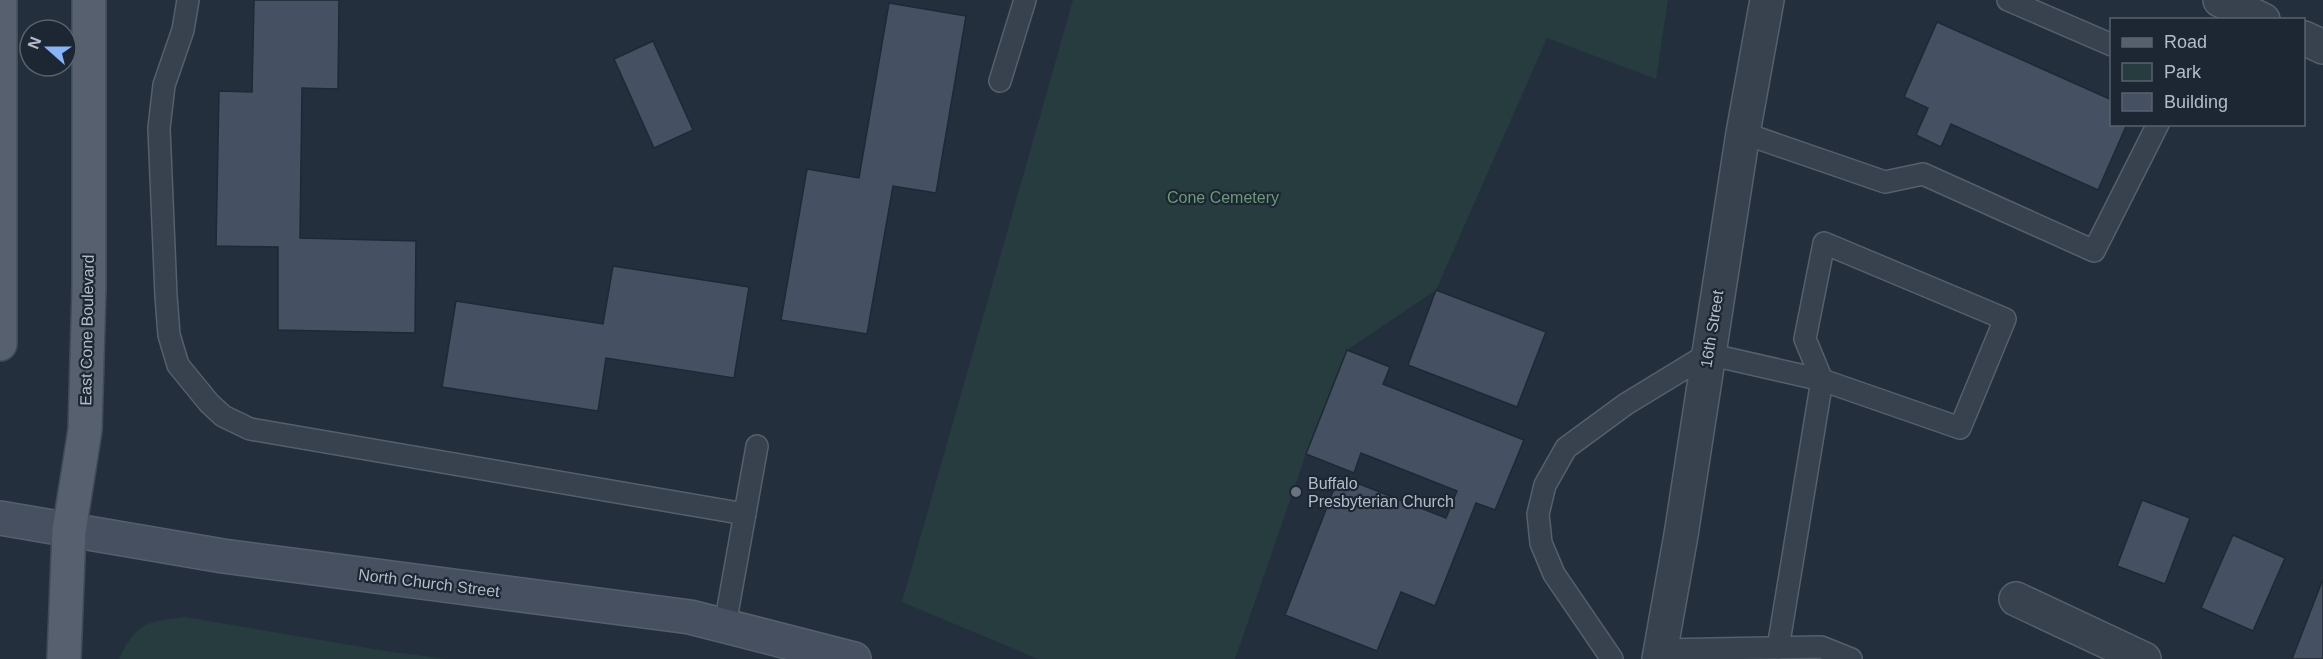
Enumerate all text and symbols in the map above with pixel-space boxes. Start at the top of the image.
north arrow [18,18,78,78]
legend [2110,18,2305,126]
text: Road [2164,32,2207,52]
text: N [24,34,44,51]
text: Park [2164,62,2202,82]
text: Building [2164,92,2228,112]
park label: Cone Cemetery [1167,189,1279,206]
street label: East Cone Boulevard [77,254,97,406]
street label: 16th Street [1697,288,1727,369]
place label: Buffalo Presbyterian Church [1308,475,1454,510]
marker: Buffalo Presbyterian Church [1289,485,1303,499]
street label: North Church Street [357,566,501,600]

